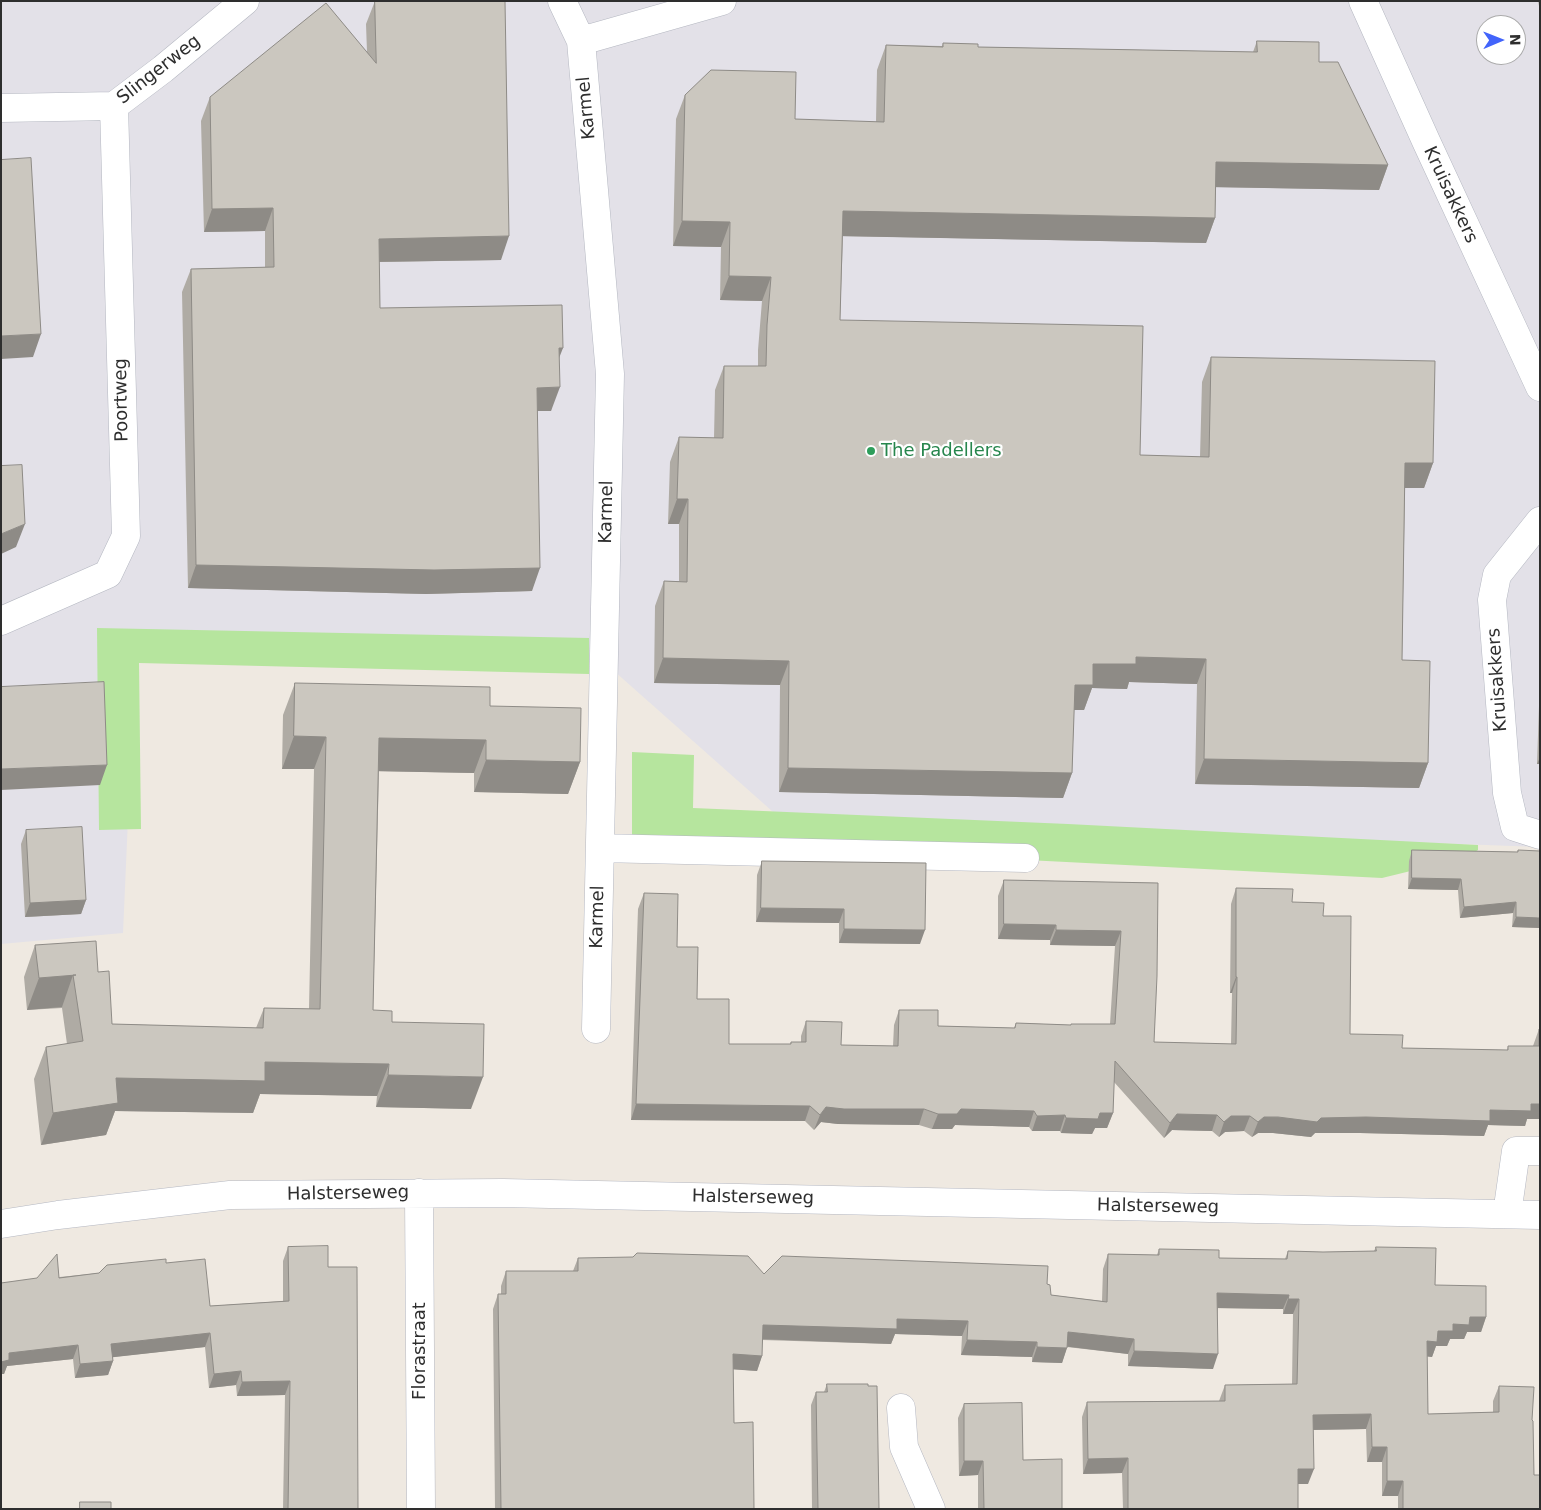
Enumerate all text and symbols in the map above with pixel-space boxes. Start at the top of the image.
north arrow [1476,15,1526,65]
street label: Slingerweg [113,31,205,109]
text: N [1507,34,1523,46]
street label: Karmel [573,76,601,140]
street label: Kruisakkers [1418,143,1482,247]
street label: Poortweg [110,358,134,442]
place label: The Padellers [881,440,1002,462]
marker: The Padellers [865,445,877,457]
street label: Karmel [596,480,618,544]
street label: Kruisakkers [1484,627,1512,733]
street label: Karmel [587,885,609,949]
street label: Halsterseweg [287,1182,409,1206]
street label: Halsterseweg [692,1186,814,1210]
street label: Halsterseweg [1097,1195,1219,1219]
street label: Florastraat [409,1302,431,1400]

